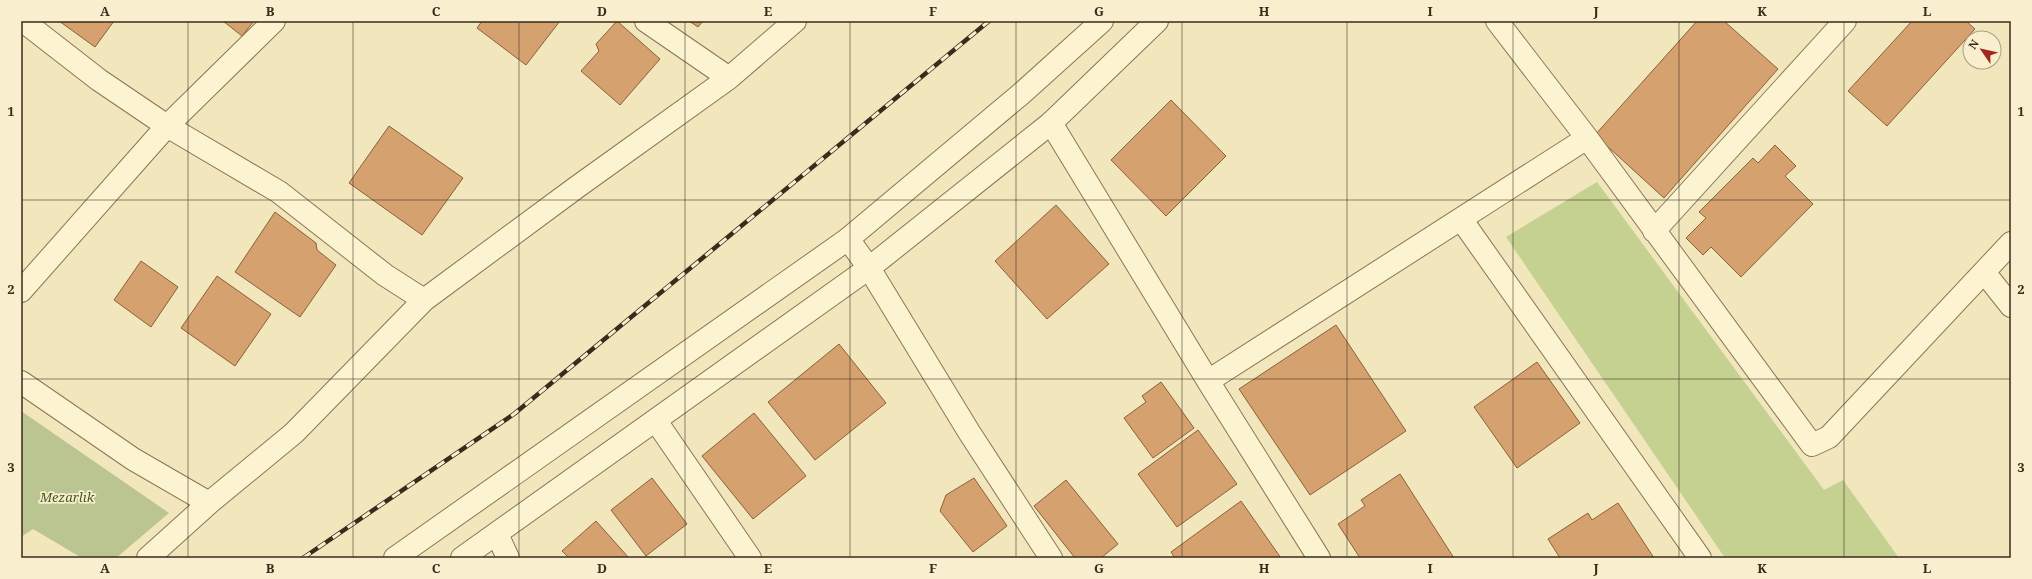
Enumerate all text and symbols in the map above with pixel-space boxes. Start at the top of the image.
text: A [100,2,110,20]
text: B [266,2,275,20]
text: C [432,2,441,20]
text: D [597,2,607,20]
text: E [764,2,773,20]
text: F [929,2,937,20]
text: G [1094,2,1104,20]
text: H [1259,2,1270,20]
text: I [1427,2,1433,20]
text: J [1592,2,1599,20]
text: K [1757,2,1767,20]
text: L [1923,2,1932,20]
north arrow [1962,30,2002,70]
text: N [1965,36,1982,52]
text: 1 [7,102,15,120]
text: 1 [2017,102,2025,120]
text: 2 [7,280,15,298]
text: 2 [2017,280,2025,298]
text: 3 [7,458,15,476]
text: 3 [2017,458,2025,476]
park label: Mezarlık [39,488,95,506]
text: A [100,559,110,577]
text: B [266,559,275,577]
text: C [432,559,441,577]
text: D [597,559,607,577]
text: E [764,559,773,577]
text: F [929,559,937,577]
text: G [1094,559,1104,577]
text: H [1259,559,1270,577]
text: I [1427,559,1433,577]
text: J [1592,559,1599,577]
text: K [1757,559,1767,577]
text: L [1923,559,1932,577]

